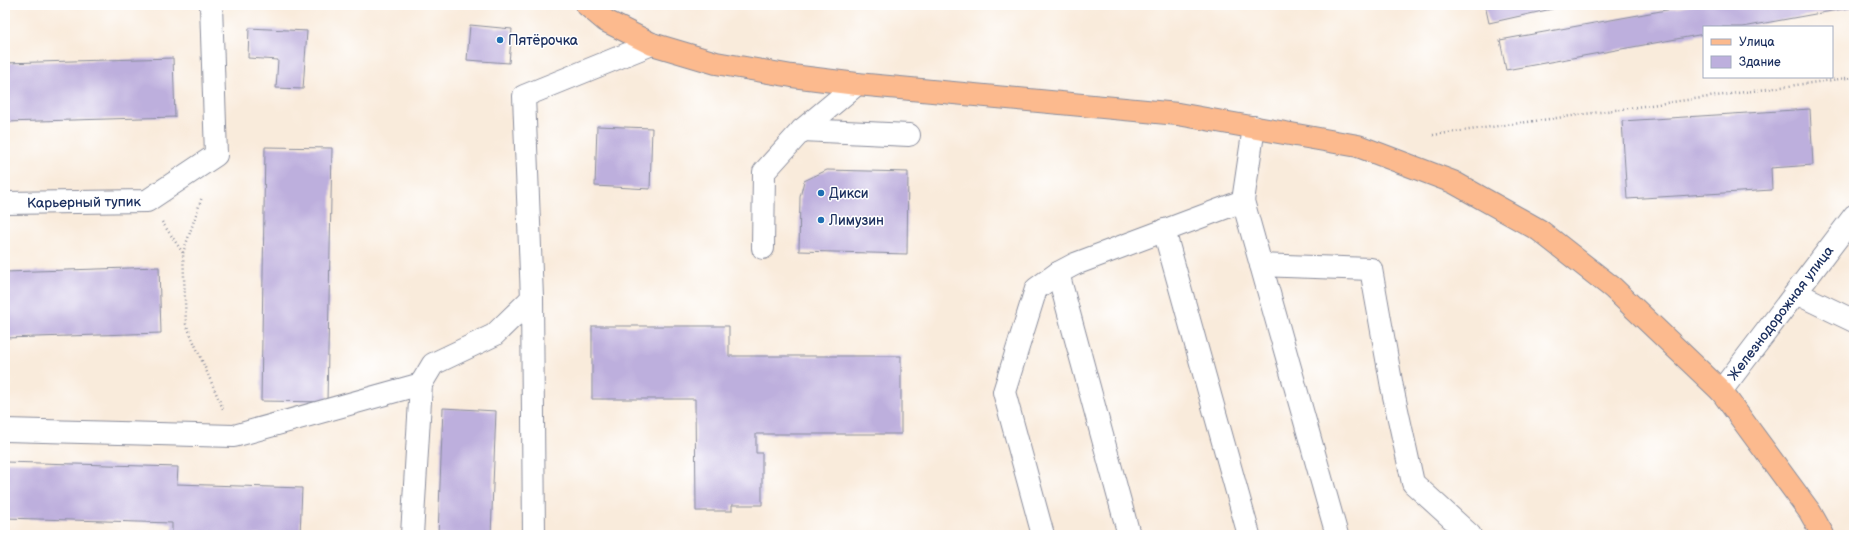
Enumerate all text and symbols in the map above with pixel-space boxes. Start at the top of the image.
legend [1703,26,1833,78]
place label: Пятёрочка [508,32,579,49]
marker: Пятёрочка [495,35,505,45]
text: Улица [1739,35,1775,50]
text: Здание [1739,55,1781,70]
place label: Дикси [829,185,869,202]
marker: Дикси [816,188,826,198]
street label: Карьерный тупик [27,193,142,212]
place label: Лимузин [828,212,884,229]
marker: Лимузин [816,215,826,225]
street label: Железнодорожная улица [1724,242,1838,384]

